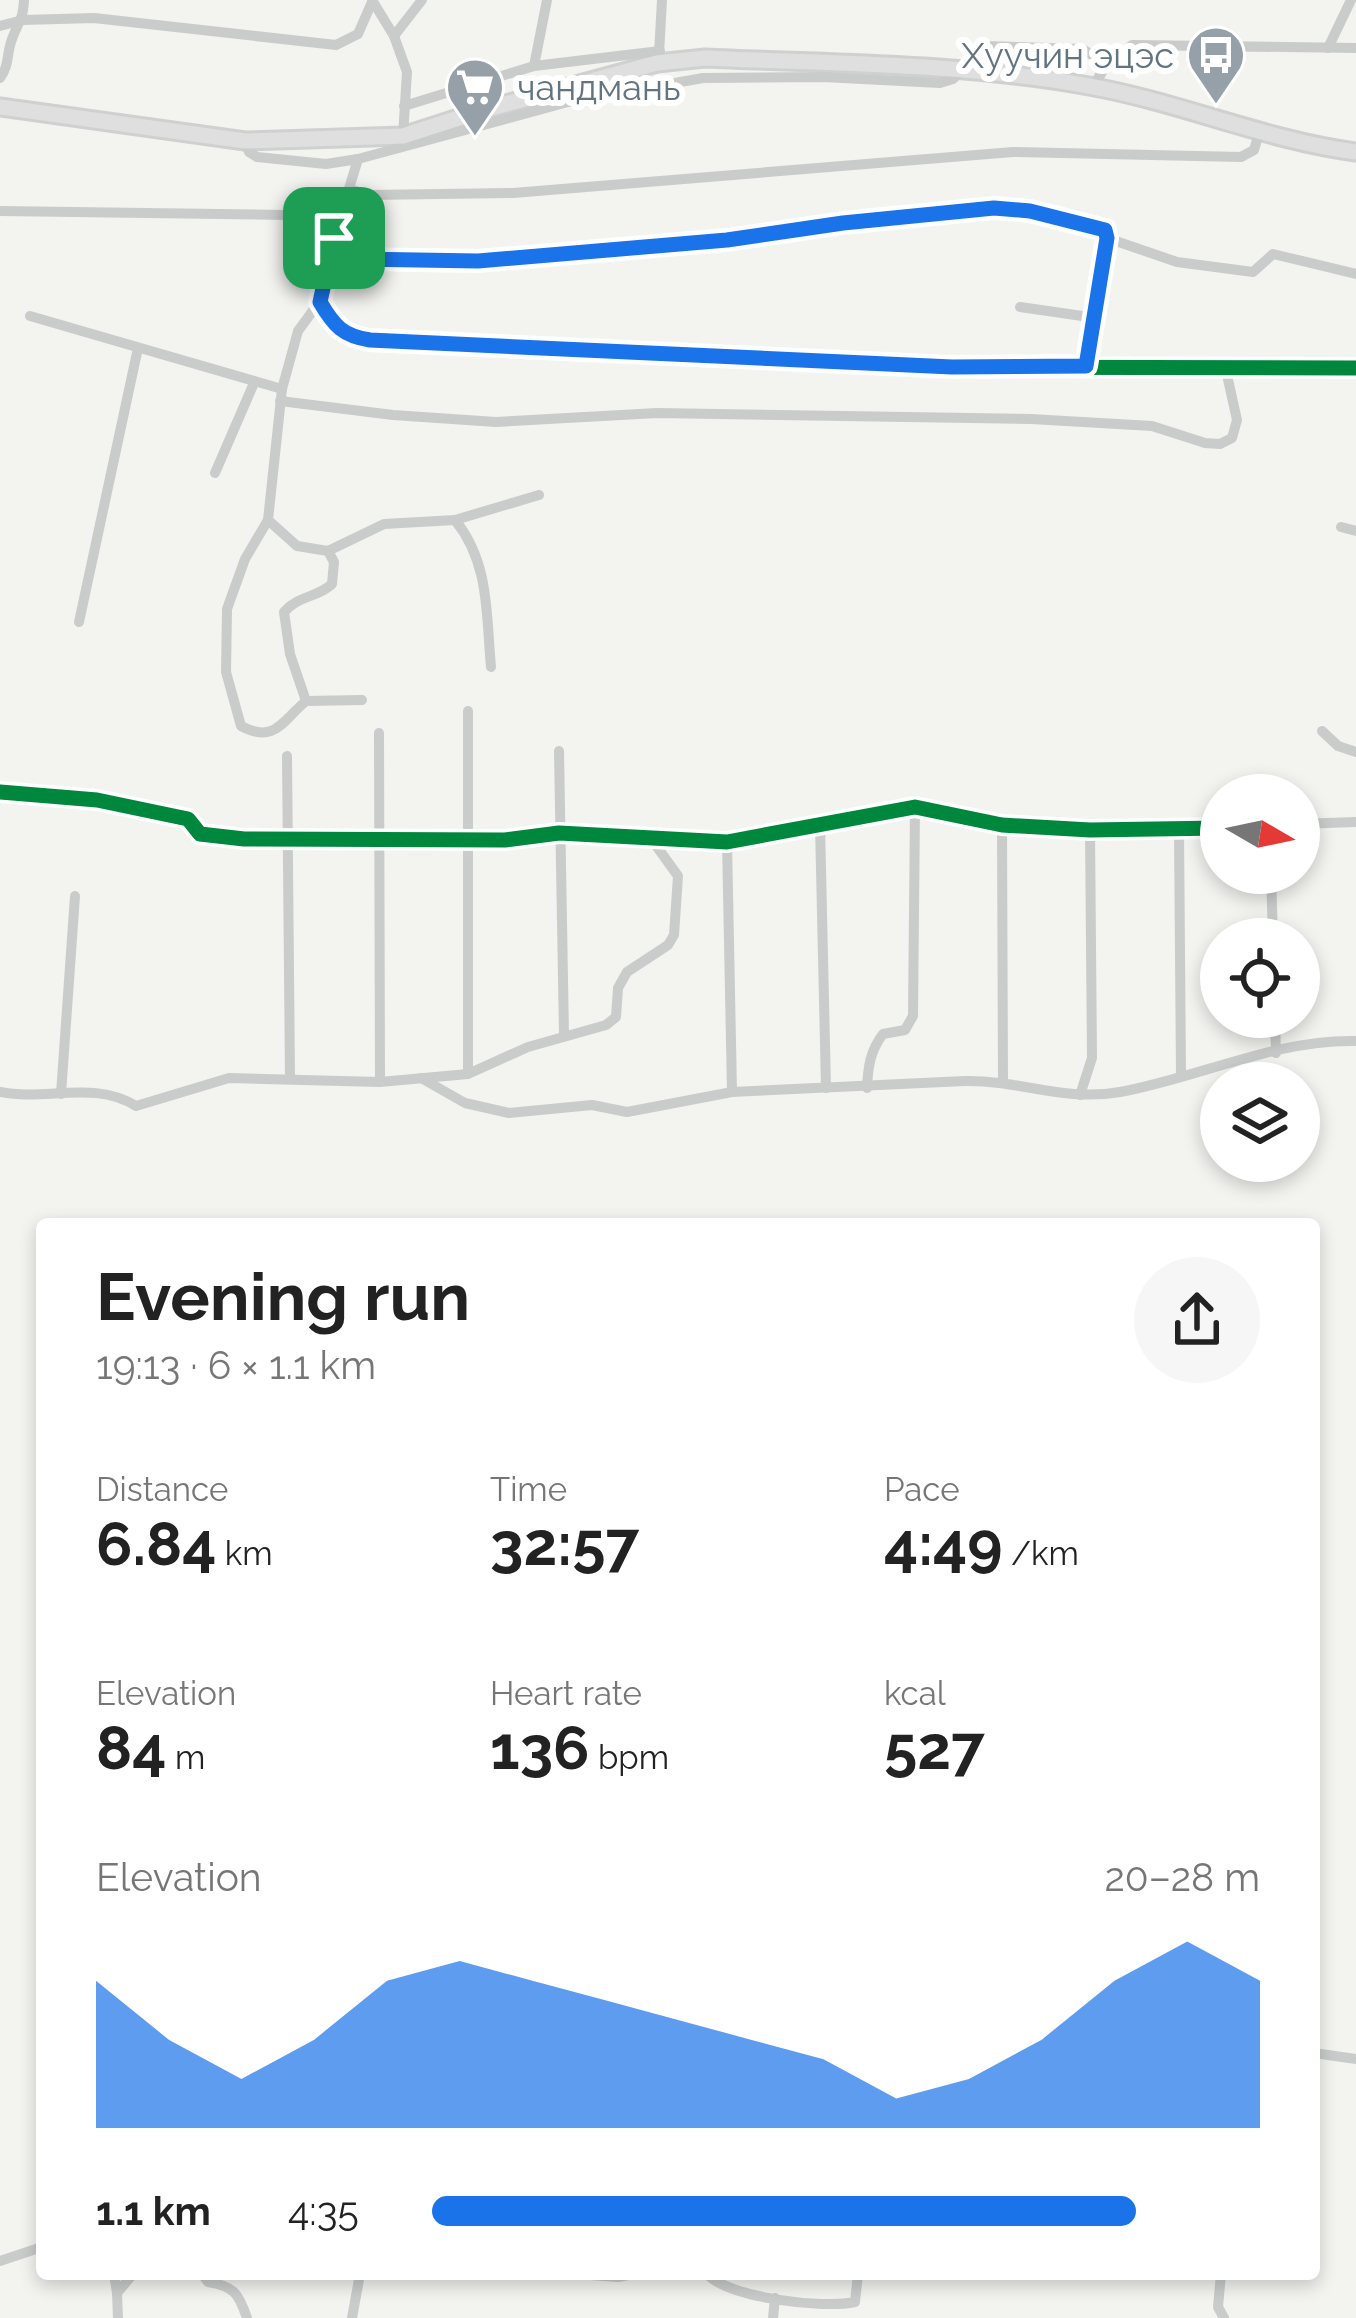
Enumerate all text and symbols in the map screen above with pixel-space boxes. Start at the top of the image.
bus stop icon: Хуучин эцэс [1185,24,1247,106]
place label: Хуучин эцэс [961,34,1174,76]
supermarket icon: чандмань [444,56,506,138]
place label: чандмань [517,66,680,108]
pin [283,187,385,289]
icon: arrive [301,205,367,271]
north arrow [1200,774,1320,894]
map controls [1200,774,1320,1182]
button: locate [1200,918,1320,1038]
button: layers [1200,1062,1320,1182]
button: share [1134,1257,1260,1383]
text: Evening run [96,1258,470,1335]
text: 19:13 · 6 × 1.1 km [96,1342,376,1388]
text: Distance [96,1470,228,1509]
text: Time [490,1470,567,1509]
text: Pace [884,1470,960,1509]
text: 6.84 [96,1509,216,1579]
text: 32:57 [490,1509,639,1579]
text: 4:49 [884,1509,1003,1579]
text: km [216,1534,273,1573]
text: /km [1003,1534,1079,1573]
text: Elevation [96,1674,236,1713]
text: Heart rate [490,1674,642,1713]
text: kcal [884,1674,946,1713]
text: 84 [96,1713,167,1783]
text: 136 [490,1713,590,1783]
text: 527 [884,1713,985,1783]
text: m [167,1738,205,1777]
text: bpm [590,1738,669,1777]
text: Elevation [96,1854,262,1900]
text: 20–28 m [1104,1854,1260,1900]
text: 1.1 km [96,2188,211,2234]
text: 4:35 [288,2188,359,2234]

